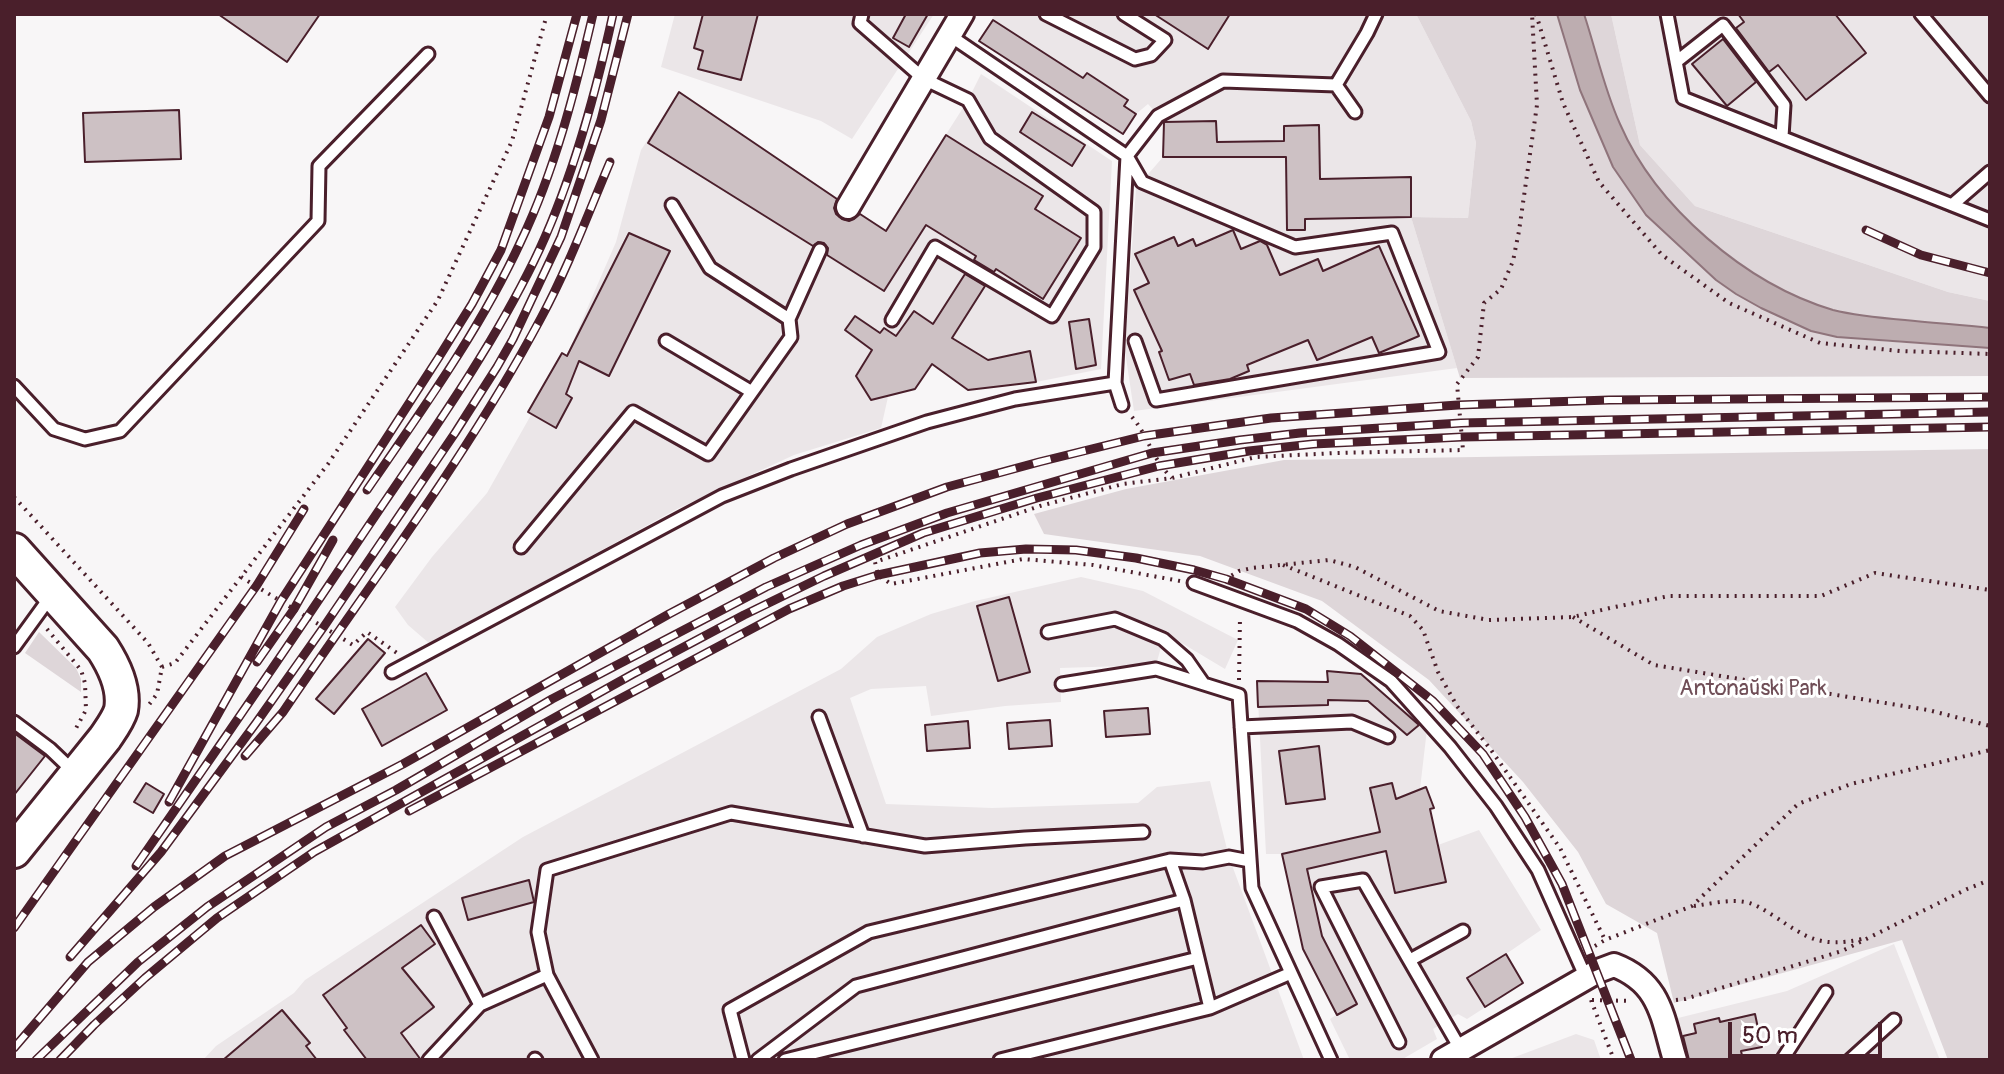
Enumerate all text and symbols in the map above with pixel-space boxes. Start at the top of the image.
park label: Antonaŭski Park [1679,676,1827,702]
scale bar [1732,1006,1886,1056]
text: 50 m [1742,1021,1798,1050]

